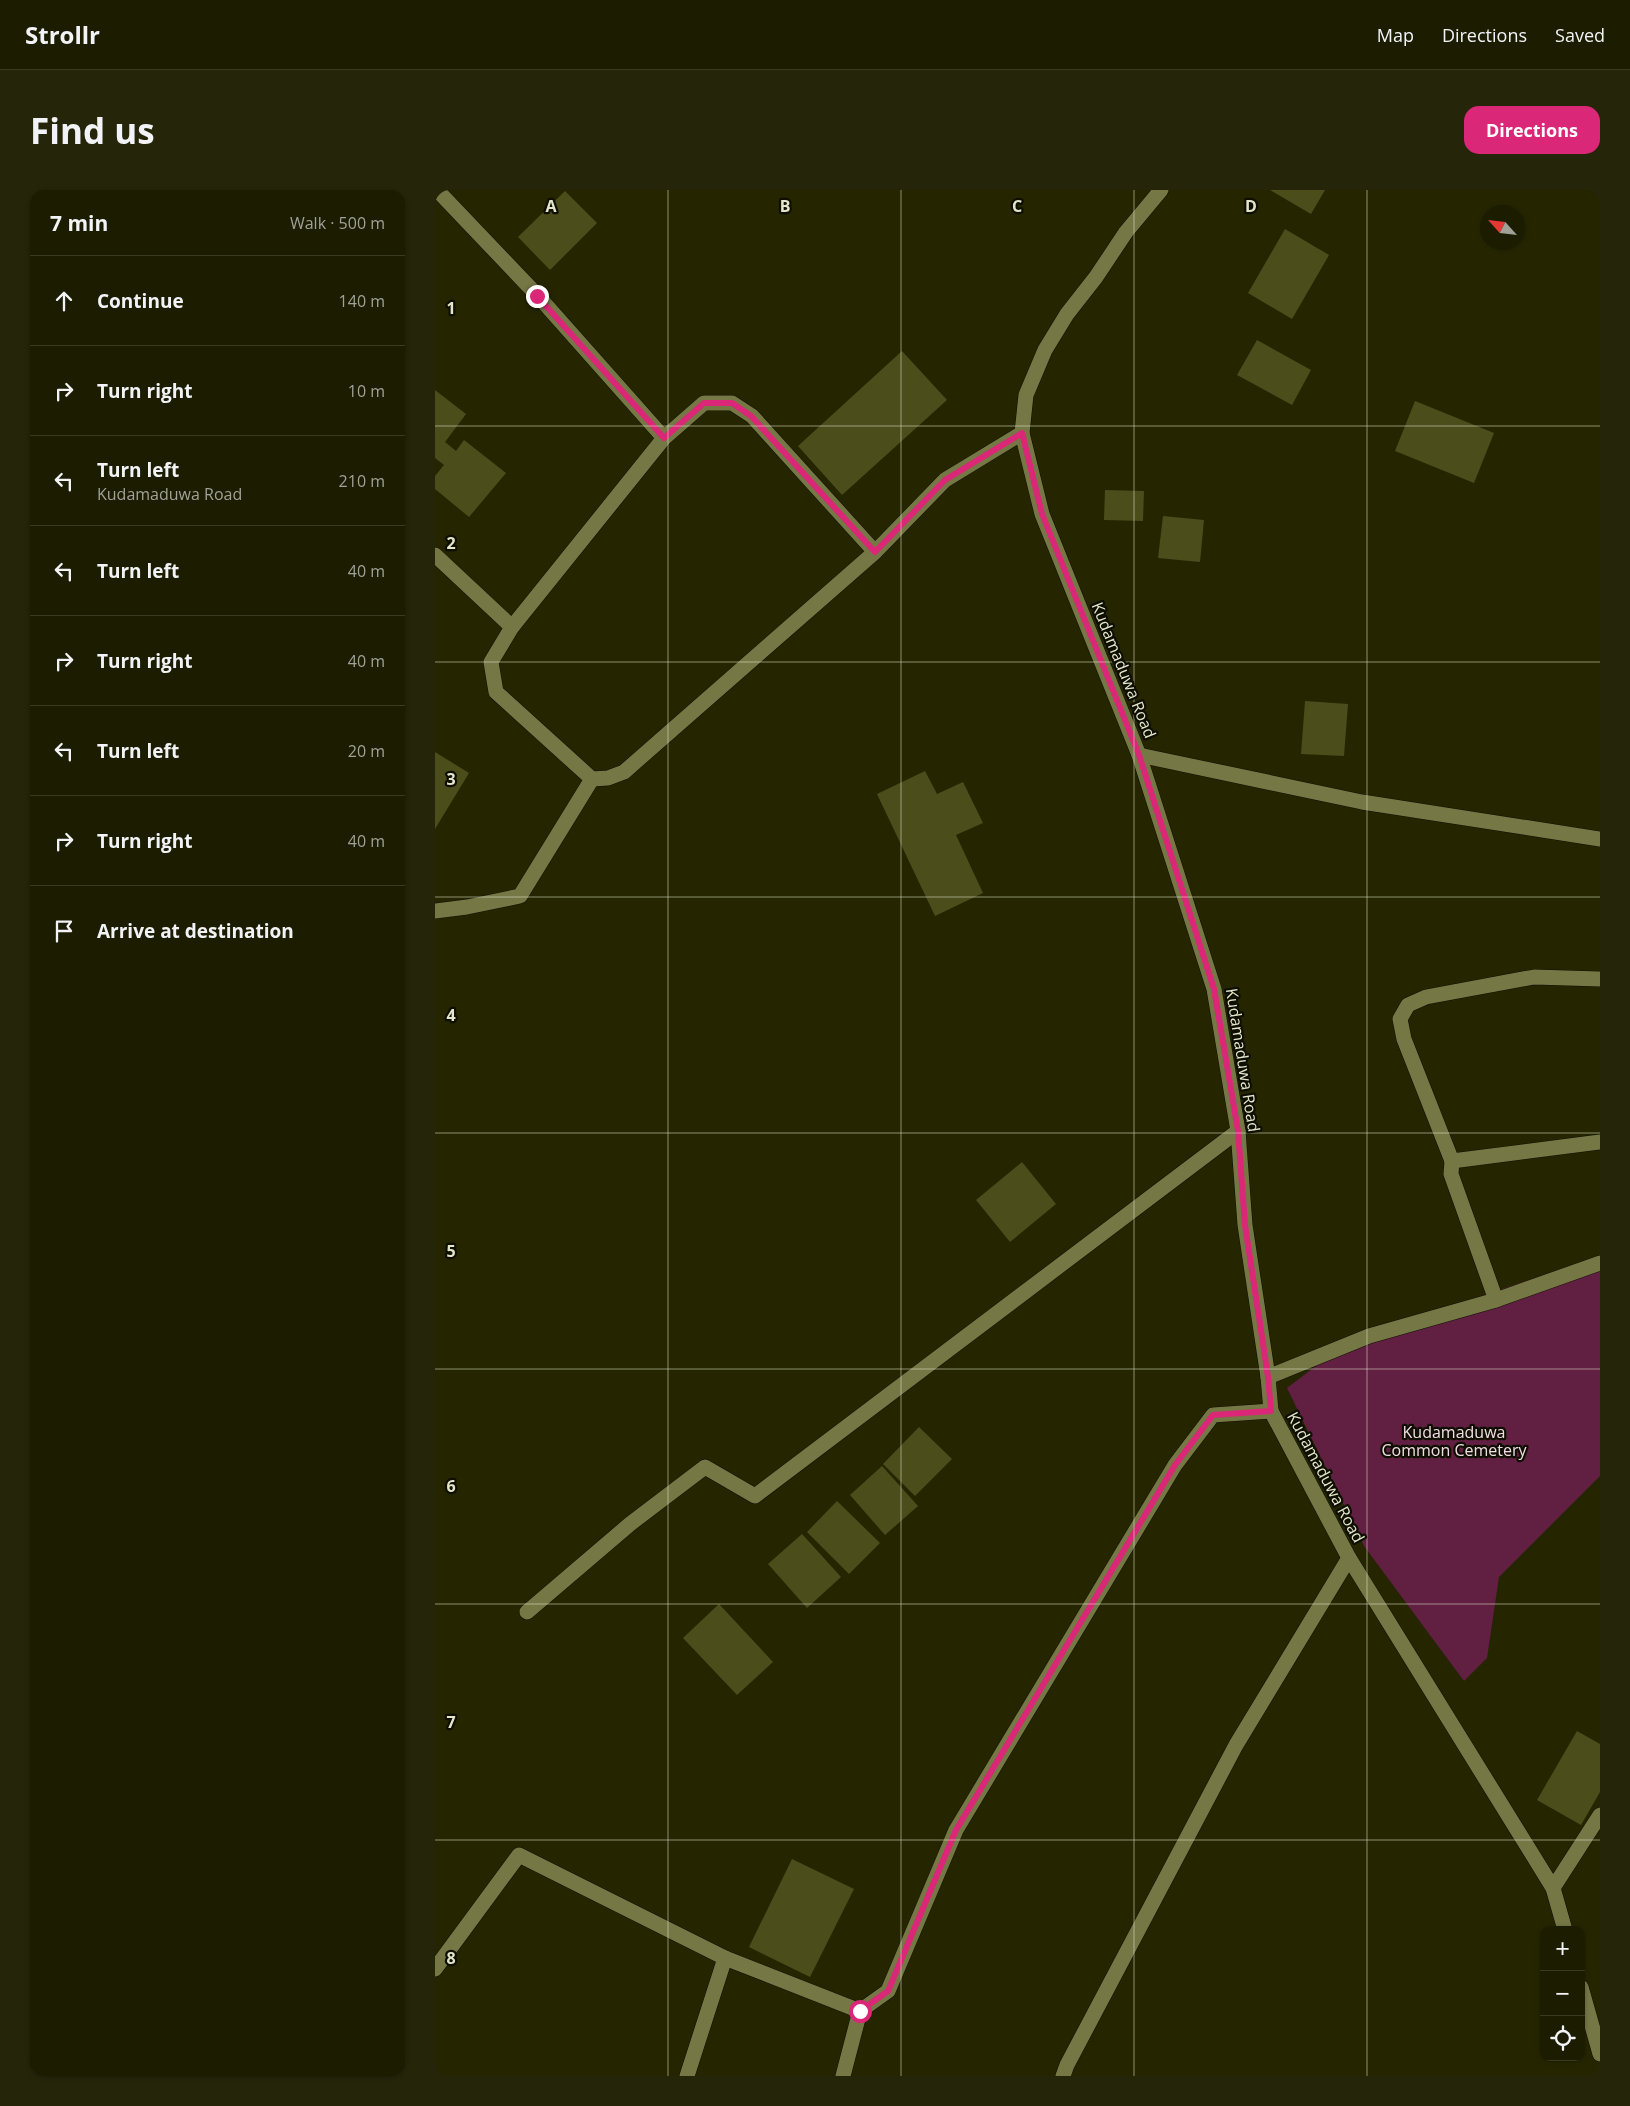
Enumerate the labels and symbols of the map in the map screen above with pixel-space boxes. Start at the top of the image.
text: A [545,195,557,217]
text: B [780,195,790,217]
text: C [1012,195,1022,217]
text: D [1245,195,1257,217]
north arrow [1480,205,1525,250]
route end [526,285,549,308]
text: 1 [446,297,456,319]
text: 2 [446,532,456,554]
street label: Kudamaduwa Road [1087,599,1161,741]
text: 3 [446,768,456,790]
street label: Kudamaduwa Road [1221,987,1265,1133]
text: 4 [446,1004,456,1026]
text: 5 [446,1240,456,1262]
street label: Kudamaduwa Road [1282,1408,1370,1546]
park label: Kudamaduwa Common Cemetery [1381,1421,1527,1461]
text: 6 [446,1475,456,1497]
text: 7 [446,1711,456,1733]
text: 8 [446,1947,456,1969]
route start [849,2000,872,2023]

